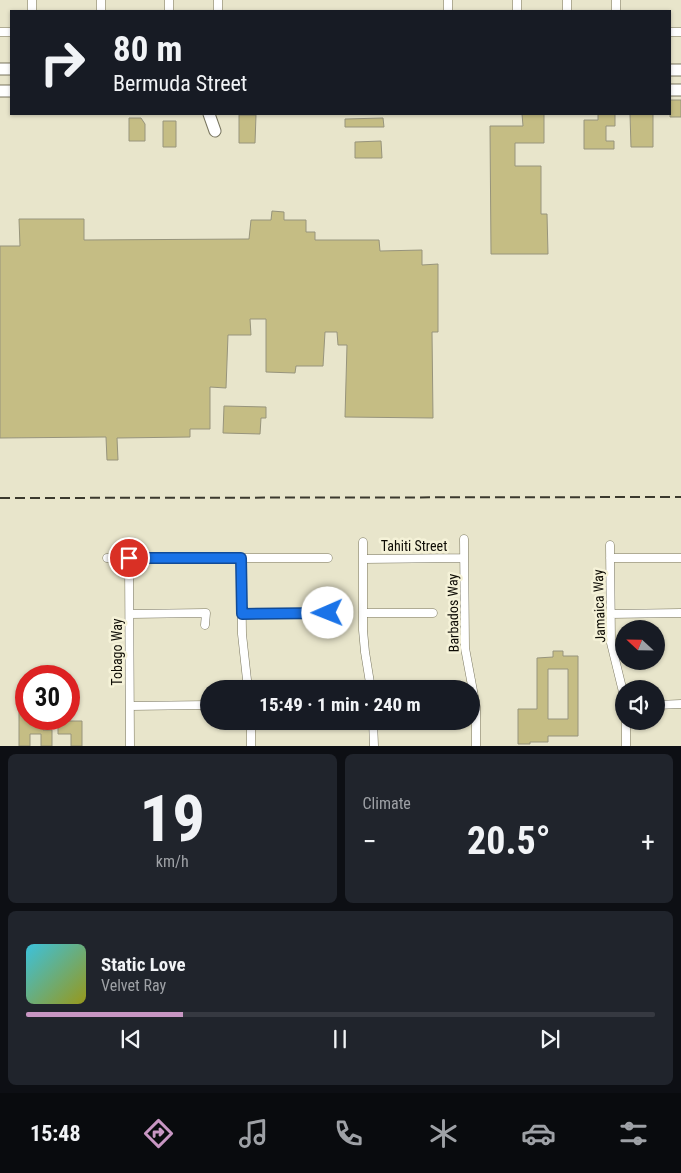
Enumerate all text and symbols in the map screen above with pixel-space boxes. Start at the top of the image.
text: 80 m [113,29,182,70]
icon: right [30,30,95,95]
text: Bermuda Street [113,71,247,96]
pin [108,537,150,579]
street label: Tahiti Street [381,538,447,554]
icon: arrive [115,544,143,572]
street label: Jamaica Way [590,569,608,643]
street label: Barbados Way [444,573,462,652]
position arrow [301,586,353,638]
street label: Tobago Way [109,618,125,686]
north arrow [615,620,665,670]
map controls [615,620,665,730]
speed limit sign: 30 [15,665,80,730]
button: sound [615,680,665,730]
text: 15:49 · 1 min · 240 m [259,693,421,716]
text: 19 [139,781,205,857]
text: Climate [363,794,411,813]
text: 20.5° [467,819,551,863]
text: − [363,825,377,858]
text: + [641,825,655,858]
text: km/h [156,852,189,871]
text: Static Love [101,953,186,976]
text: Velvet Ray [101,976,166,995]
icon: previous [117,1025,145,1053]
icon: pause [326,1025,354,1053]
icon: next [536,1025,564,1053]
icon: directions [141,1116,176,1151]
icon: music [236,1116,271,1151]
icon: phone [331,1116,366,1151]
icon: climate [426,1116,461,1151]
icon: car [521,1116,556,1151]
icon: filters [616,1116,651,1151]
text: 15:48 [30,1121,81,1146]

